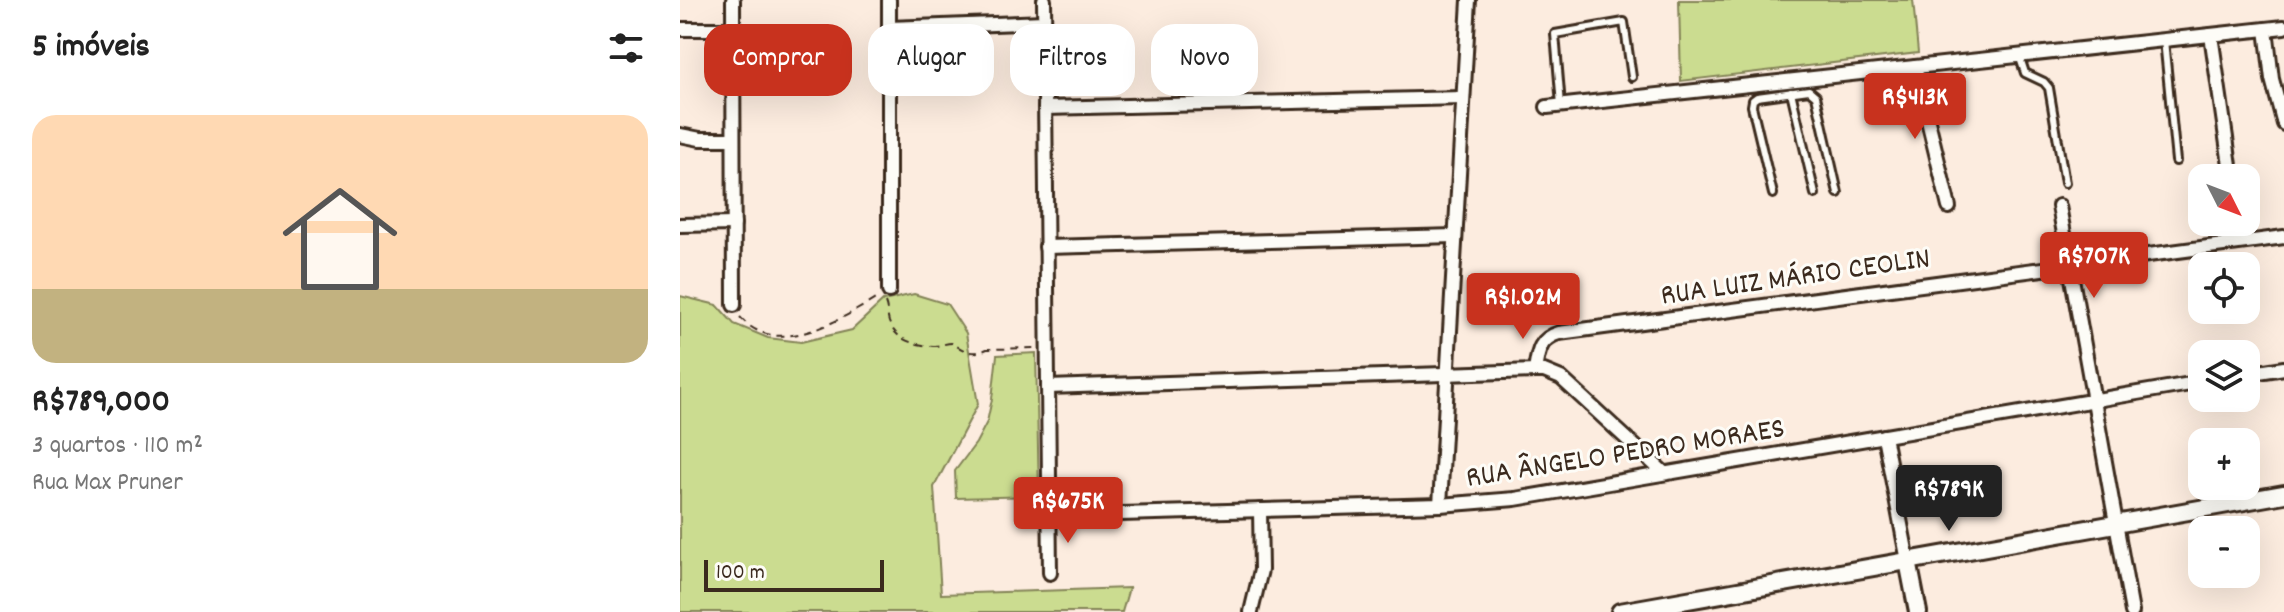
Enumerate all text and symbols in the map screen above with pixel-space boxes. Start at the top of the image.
text: 5 imóveis [32,24,150,73]
chip: Comprar [704,24,852,96]
chip: Alugar [868,24,994,96]
chip: Filtros [1010,24,1135,96]
chip: Novo [1151,24,1258,96]
icon: filters [604,26,648,70]
pin: R$413K [1850,73,1980,141]
text: R$413K [1882,80,1948,117]
north arrow [2188,164,2260,236]
map controls [2188,164,2260,588]
icon: home [268,167,412,311]
pin: R$707K [2029,232,2159,300]
street label: RUA LUIZ MÁRIO CEOLIN [1658,239,1933,320]
text: R$707K [2058,239,2130,276]
button: locate [2188,252,2260,324]
pin: R$1.02M [1449,273,1597,341]
text: R$1.02M [1485,280,1561,317]
button: layers [2188,340,2260,412]
text: R$789,000 [32,379,170,428]
street label: RUA ÂNGELO PEDRO MORAES [1463,409,1788,502]
text: 3 quartos · 110 m² [32,428,203,465]
button: + [2188,428,2260,500]
text: Rua Max Pruner [32,465,183,502]
pin: R$789K [1884,465,2014,533]
text: R$789K [1914,472,1984,509]
pin: R$675K [1003,477,1133,545]
text: R$675K [1032,484,1104,521]
button: − [2188,516,2260,588]
scale bar [704,556,884,592]
text: 100 m [716,558,765,589]

